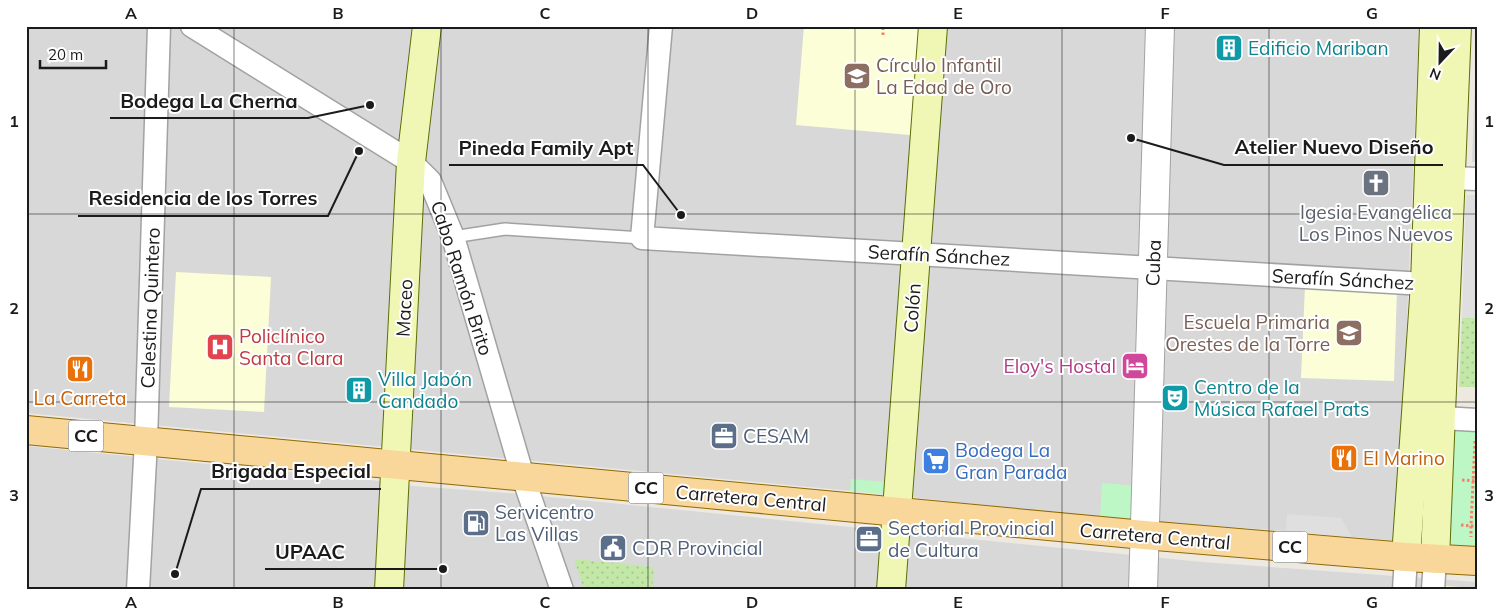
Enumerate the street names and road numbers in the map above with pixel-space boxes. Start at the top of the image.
street label: Cabo Ramón Brito [426,198,498,358]
street label: Celestina Quintero [135,227,165,389]
street label: Serafín Sánchez [867,239,1011,271]
street label: Cuba [1140,239,1166,287]
street label: Serafín Sánchez [1271,263,1415,295]
street label: Maceo [390,278,418,338]
street label: Colón [898,282,926,334]
road number: CC [68,421,104,452]
road number: CC [628,472,664,503]
street label: Carretera Central [675,479,827,517]
street label: Carretera Central [1079,517,1231,555]
road number: CC [1272,532,1308,562]

